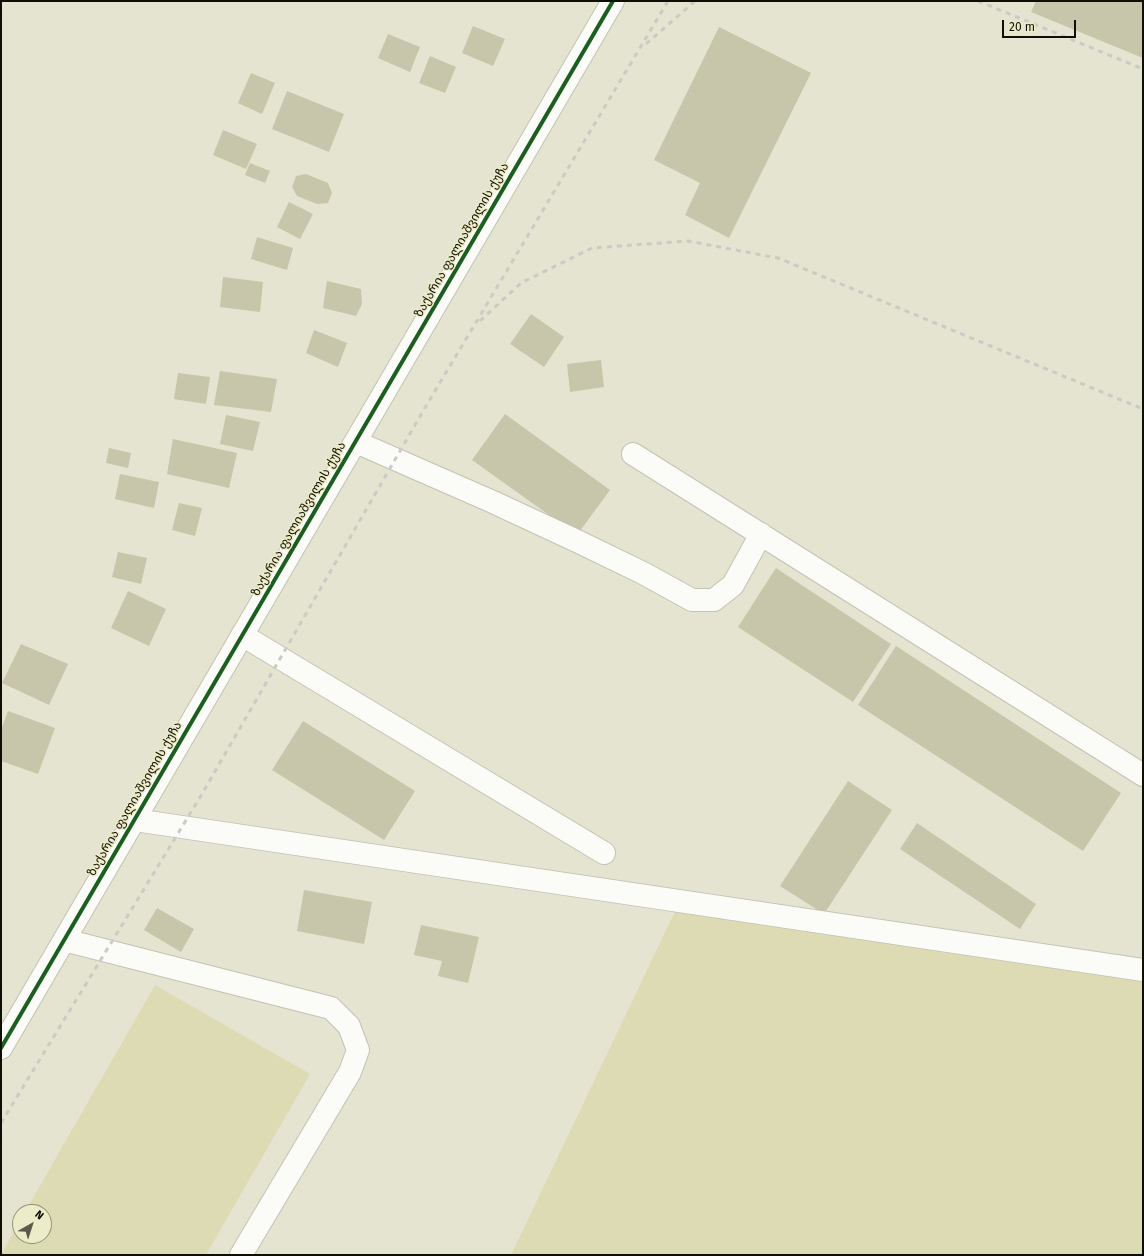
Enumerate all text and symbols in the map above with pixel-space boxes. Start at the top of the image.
scale bar [1004,12,1078,38]
text: 20 m [1009,20,1035,34]
street label: ზაქარია ფალიაშვილის ქუჩა [412,160,512,320]
street label: ზაქარია ფალიაშვილის ქუჩა [249,439,349,599]
street label: ზაქარია ფალიაშვილის ქუჩა [85,719,185,879]
north arrow [12,1204,52,1244]
text: N [32,1208,46,1222]

